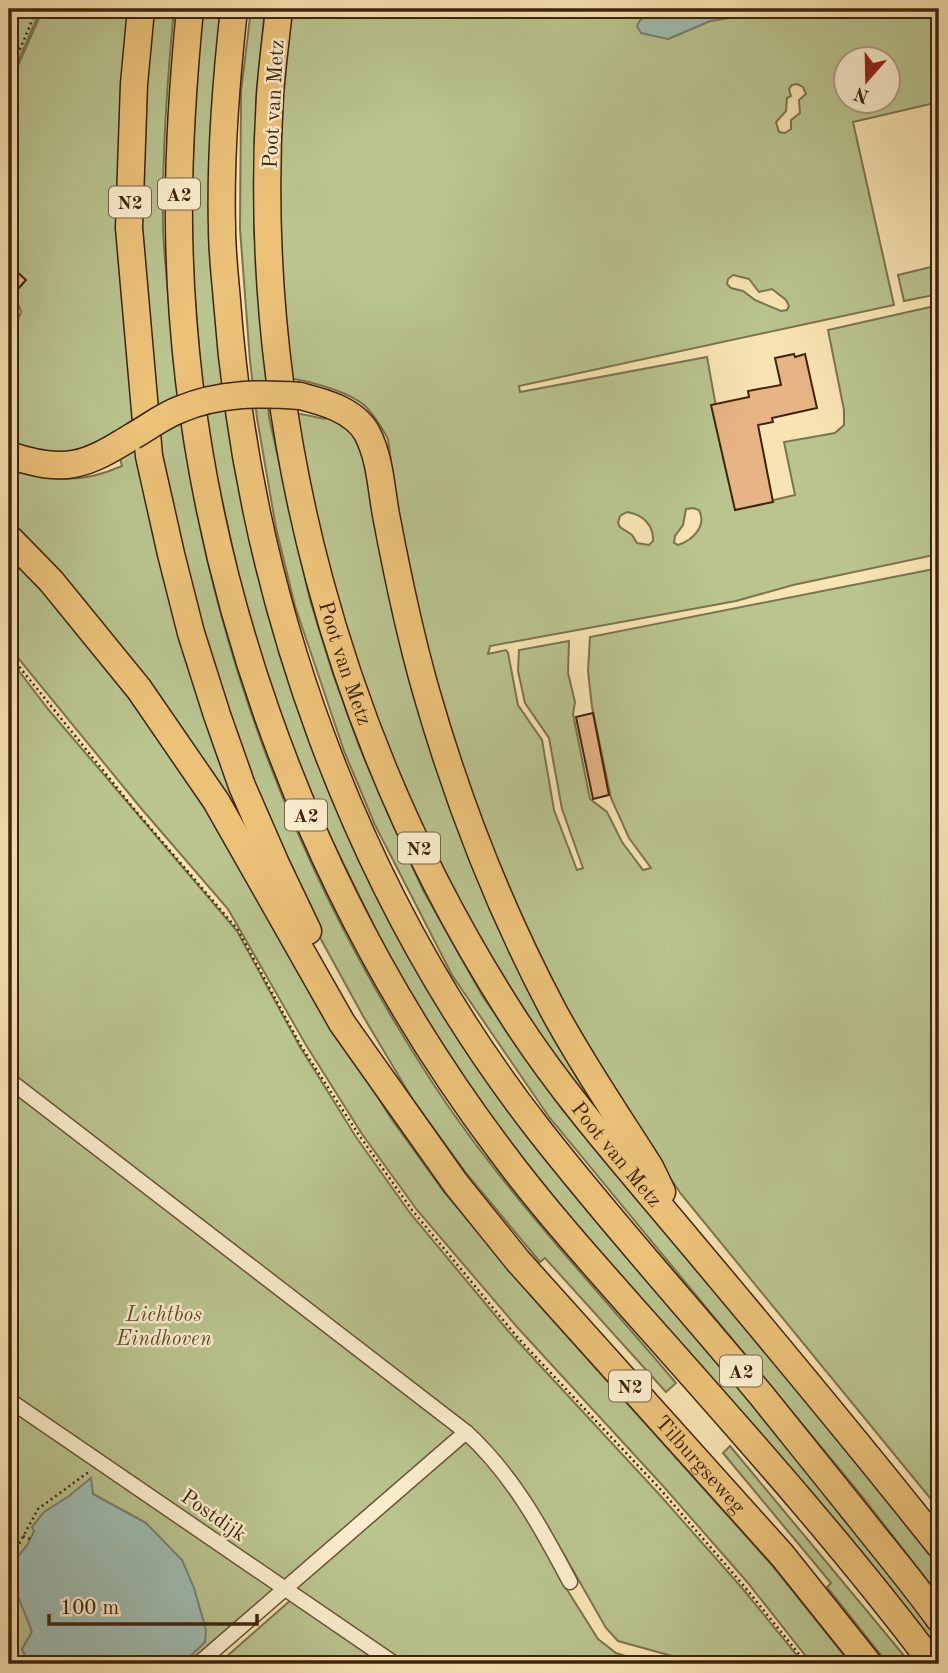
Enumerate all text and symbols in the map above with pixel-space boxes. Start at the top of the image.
street label: Poot van Metz [261,39,288,169]
north arrow [832,46,902,116]
text: N [852,82,872,105]
road number: A2 [158,178,200,210]
road number: N2 [109,186,151,218]
street label: Poot van Metz [314,599,374,728]
road number: A2 [285,800,327,830]
road number: N2 [398,832,440,863]
street label: Poot van Metz [566,1099,665,1212]
park label: Lichtbos Eindhoven [115,1305,212,1350]
road number: A2 [720,1356,762,1386]
road number: N2 [609,1370,651,1402]
street label: Tilburgseweg [650,1412,749,1519]
street label: Postdijk [177,1486,250,1546]
scale bar [49,1582,257,1626]
text: 100 m [60,1598,119,1619]

